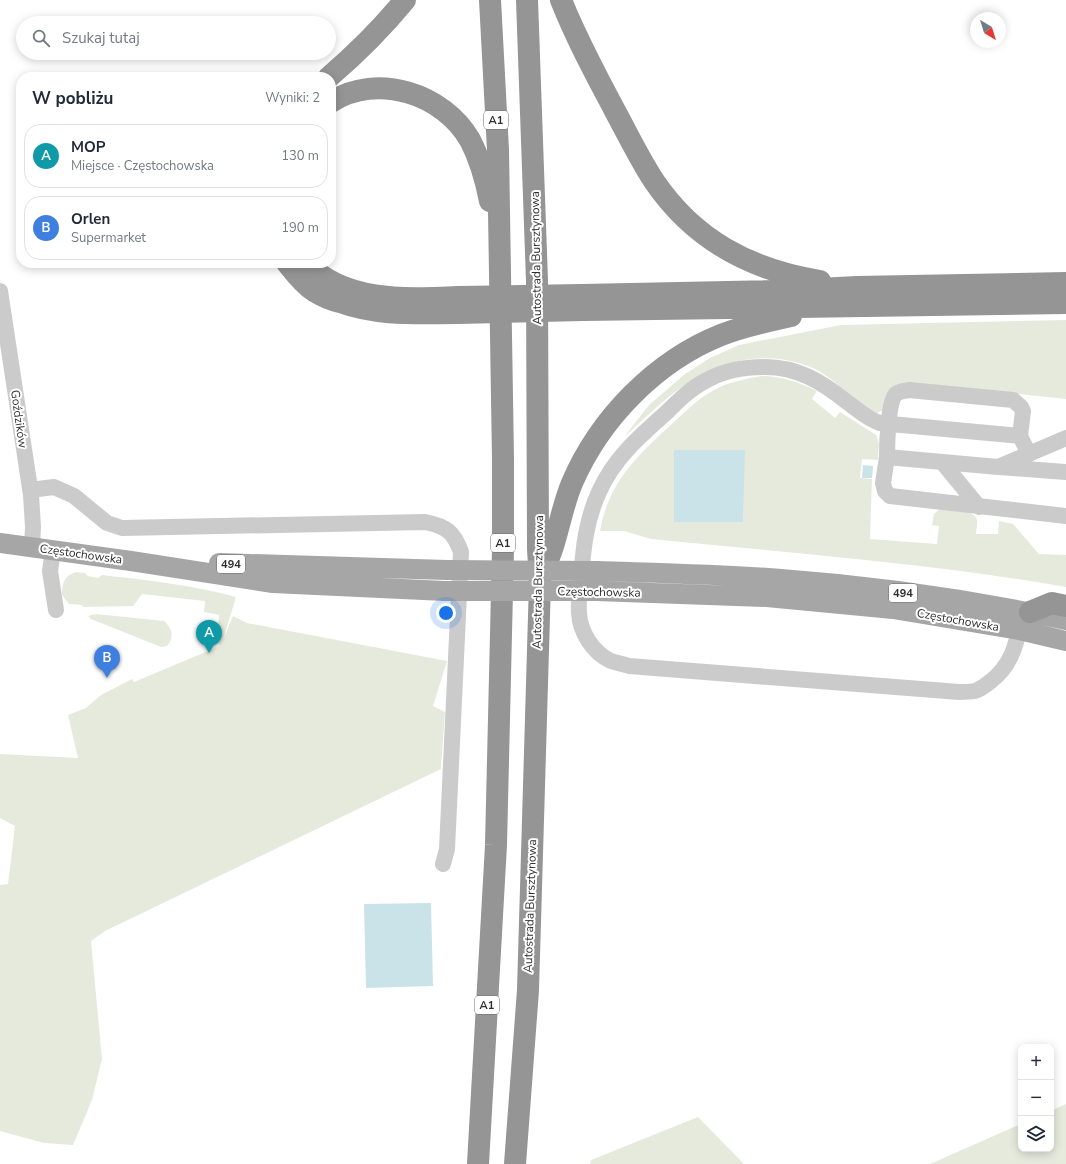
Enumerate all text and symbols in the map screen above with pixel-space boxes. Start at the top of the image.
north arrow [970,12,1006,48]
search box [16,16,336,60]
icon: search [30,27,52,49]
text: Szukaj tutaj [62,28,140,48]
text: W pobliżu [32,87,113,110]
text: Wyniki: 2 [265,89,320,107]
road number: A1 [484,111,508,129]
text: MOP [71,137,106,157]
text: A [41,147,51,165]
text: 130 m [281,147,319,165]
text: Miejsce · Częstochowska [71,157,214,175]
street label: Autostrada Bursztynowa [527,191,545,325]
text: Orlen [71,209,110,229]
text: B [42,219,50,237]
text: 190 m [281,219,319,237]
text: Supermarket [71,229,146,247]
street label: Goździków [7,389,31,449]
street label: Autostrada Bursztynowa [529,515,547,649]
road number: A1 [491,534,515,552]
street label: Częstochowska [39,540,123,568]
road number: 494 [217,555,245,573]
street label: Częstochowska [557,583,641,601]
road number: 494 [889,584,917,602]
your location [436,603,456,623]
street label: Częstochowska [916,605,1000,635]
pin: A [196,620,222,653]
pin: B [94,645,120,678]
street label: Autostrada Bursztynowa [520,839,540,973]
road number: A1 [475,996,499,1014]
map controls [1018,1044,1054,1152]
button: + [1018,1044,1054,1080]
button: − [1018,1080,1054,1116]
button: layers [1018,1116,1054,1152]

